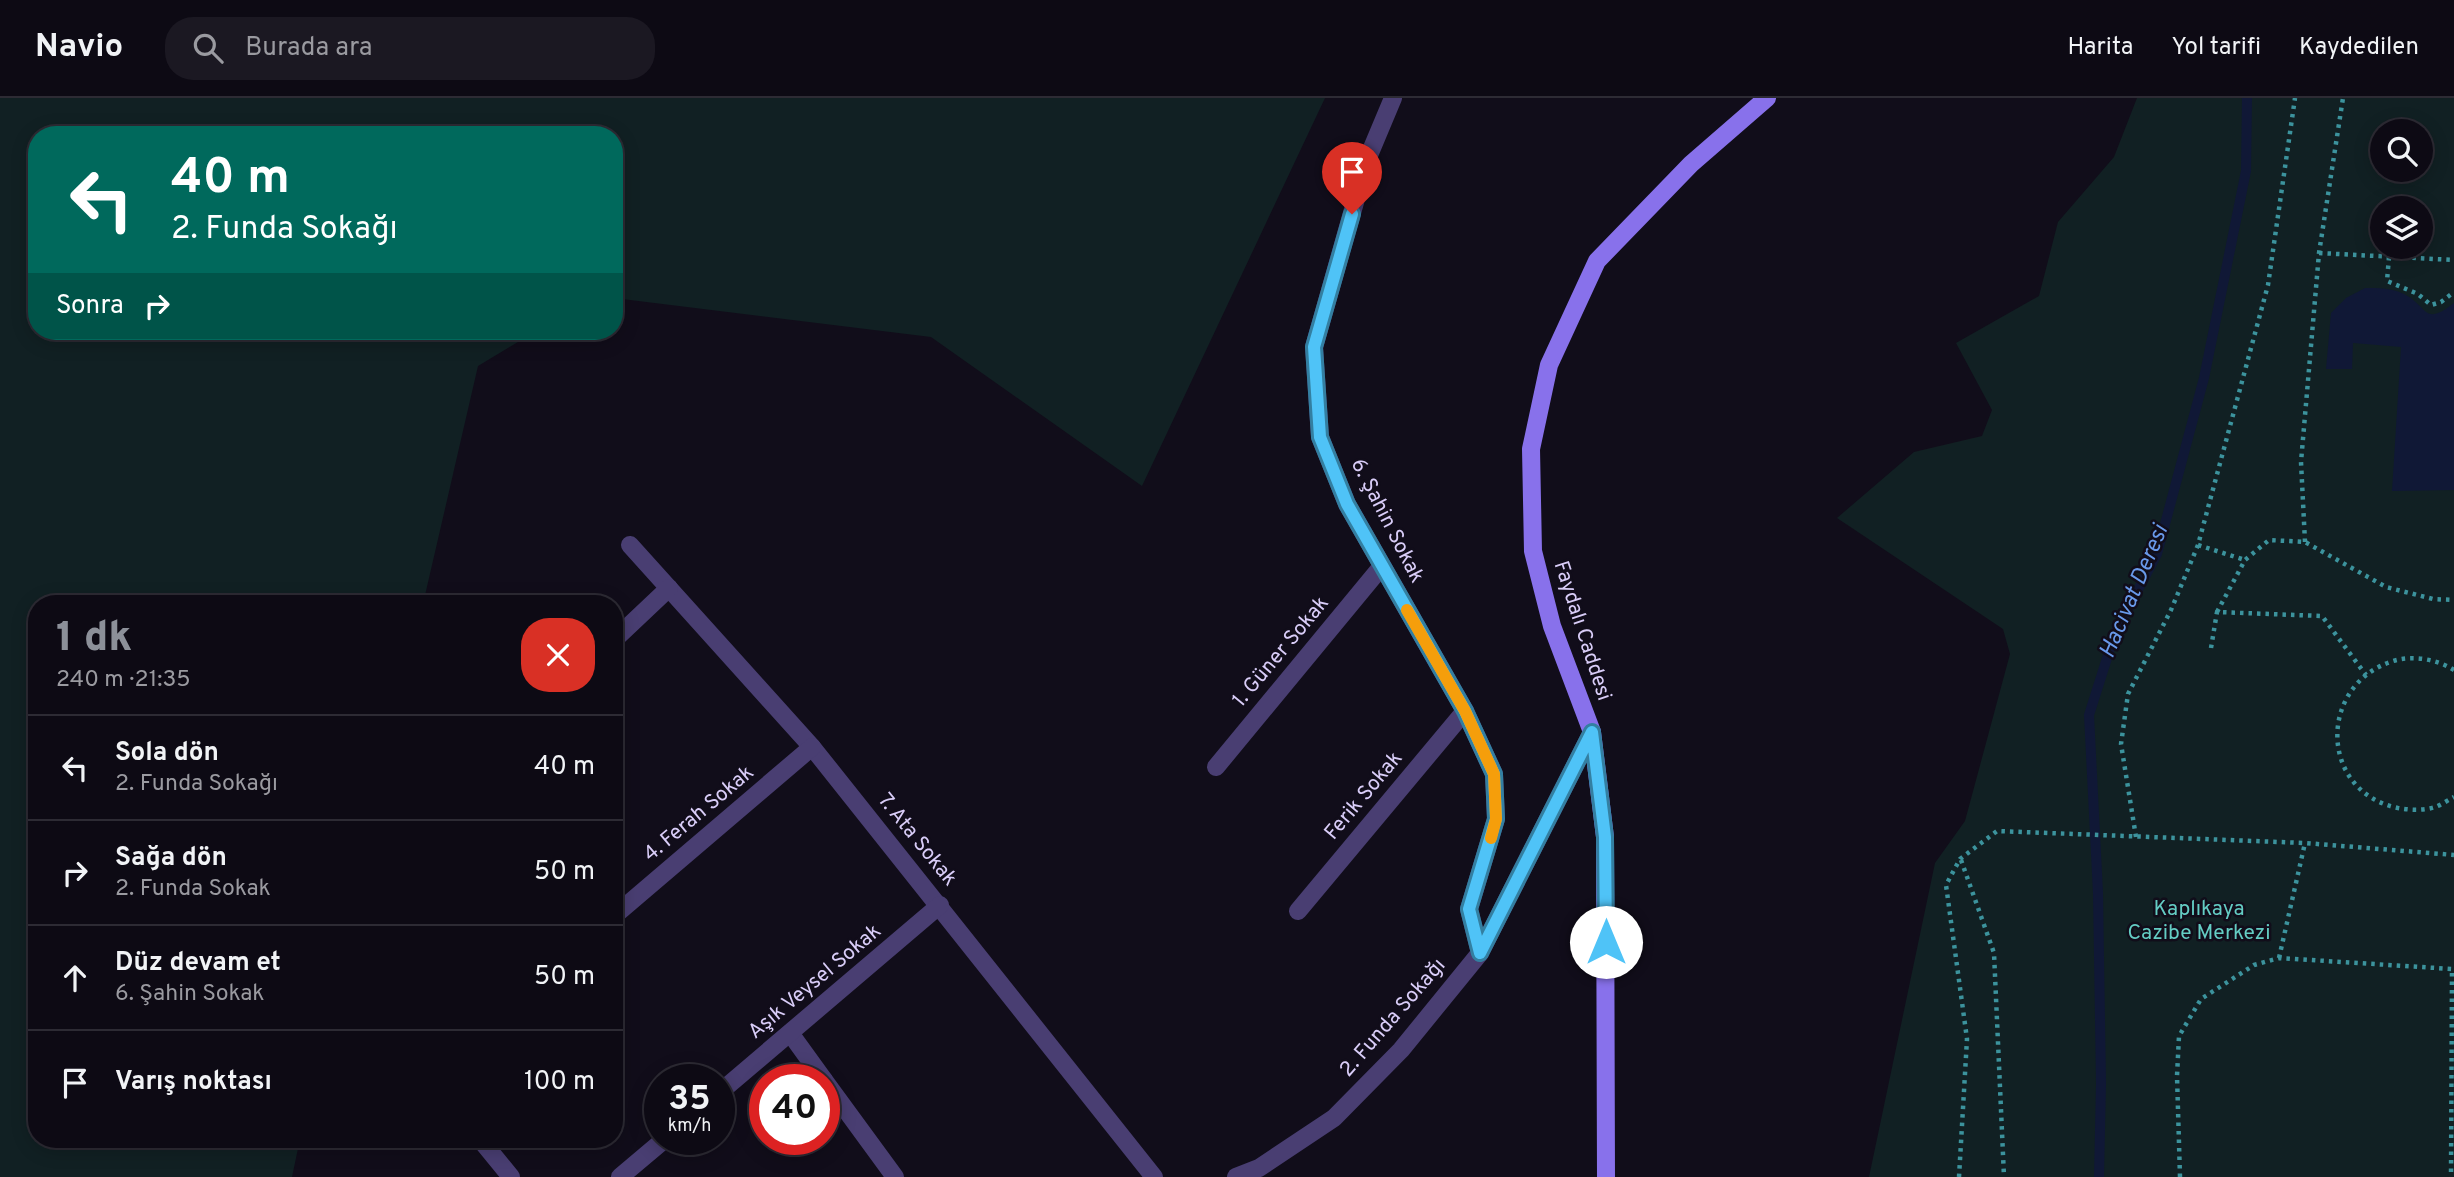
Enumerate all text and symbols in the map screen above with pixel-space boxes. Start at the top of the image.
search box [165,17,655,80]
text: Navio [35,27,123,69]
icon: search [189,29,227,67]
text: Burada ara [245,32,373,65]
text: Harita [2068,33,2133,63]
text: Yol tarifi [2171,33,2261,63]
text: Kaydedilen [2299,33,2419,63]
map controls [2370,119,2433,259]
button: search [2370,119,2433,182]
pin [1322,142,1382,214]
text: 40 m [171,149,290,211]
icon: arrive [1333,153,1371,191]
icon: left [56,154,147,245]
button: layers [2370,196,2433,259]
text: 2. Funda Sokağı [171,210,398,250]
icon: right [138,287,176,325]
text: Sonra [56,290,124,323]
street label: 6. Şahin Sokak [1344,454,1430,588]
water label: Hacivat Deresi [2094,520,2177,663]
street label: Faydalı Caddesi [1547,558,1617,704]
street label: 1. Güner Sokak [1227,591,1335,713]
text: 1 dk [56,613,132,666]
button: close [521,618,595,692]
text: 240 m · 21:35 [56,666,191,695]
text: Sola dön [115,737,219,770]
street label: Ferik Sokak [1319,746,1409,846]
icon: left [56,749,94,787]
text: 40 m [534,751,595,784]
street label: 4. Ferah Sokak [638,760,760,868]
text: 2. Funda Sokağı [115,770,278,799]
street label: 7. Ata Sokak [871,788,963,892]
text: Sağa dön [115,842,227,875]
icon: right [56,854,94,892]
text: 50 m [534,856,595,889]
text: 2. Funda Sokak [115,875,271,904]
park label: Kaplıkaya Cazibe Merkezi [2128,896,2271,947]
position arrow [1569,905,1643,979]
street label: Aşık Veysel Sokak [743,918,887,1046]
text: Düz devam et [115,947,281,980]
street label: 2. Funda Sokağı [1334,953,1452,1083]
icon: ahead [56,959,94,997]
text: 50 m [534,961,595,994]
text: 6. Şahin Sokak [115,980,264,1009]
icon: arrive [56,1064,94,1102]
speed limit sign: 40 [749,1064,840,1155]
text: Varış noktası [115,1066,272,1099]
text: 100 m [524,1066,595,1099]
text: 35 [668,1078,711,1122]
text: km/h [668,1115,711,1138]

